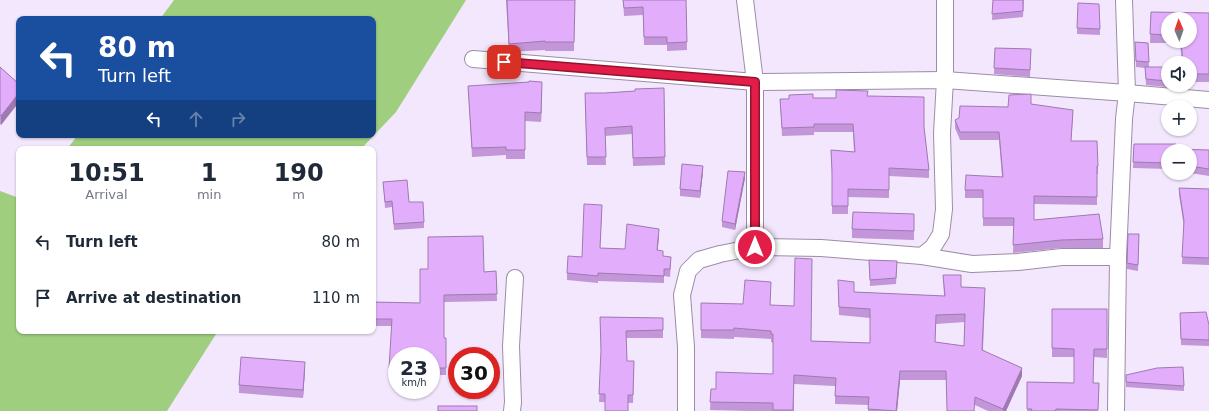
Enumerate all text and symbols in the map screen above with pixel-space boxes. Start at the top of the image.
north arrow [1161,12,1197,48]
map controls [1161,12,1197,180]
text: 80 m [98,31,176,64]
icon: left [32,32,84,84]
pin [487,45,521,79]
icon: arrive [493,51,515,73]
button: sound [1161,56,1197,92]
text: Turn left [98,65,171,86]
button: + [1161,100,1197,136]
icon: left [143,108,165,130]
icon: ahead [185,108,207,130]
icon: right [227,108,249,130]
button: − [1161,144,1197,180]
text: 10:51 [68,159,145,187]
text: 1 [201,159,217,187]
text: 190 [274,159,324,187]
text: Arrival [85,187,128,202]
text: min [197,187,221,202]
text: m [292,187,305,202]
position arrow [734,226,776,268]
icon: left [32,231,54,253]
text: Turn left [66,233,138,251]
text: 80 m [322,233,360,251]
icon: arrive [32,287,54,309]
text: Arrive at destination [66,289,241,307]
text: 110 m [312,289,360,307]
speed limit sign: 30 [448,347,500,399]
text: 23 [400,356,428,380]
text: km/h [401,377,427,388]

